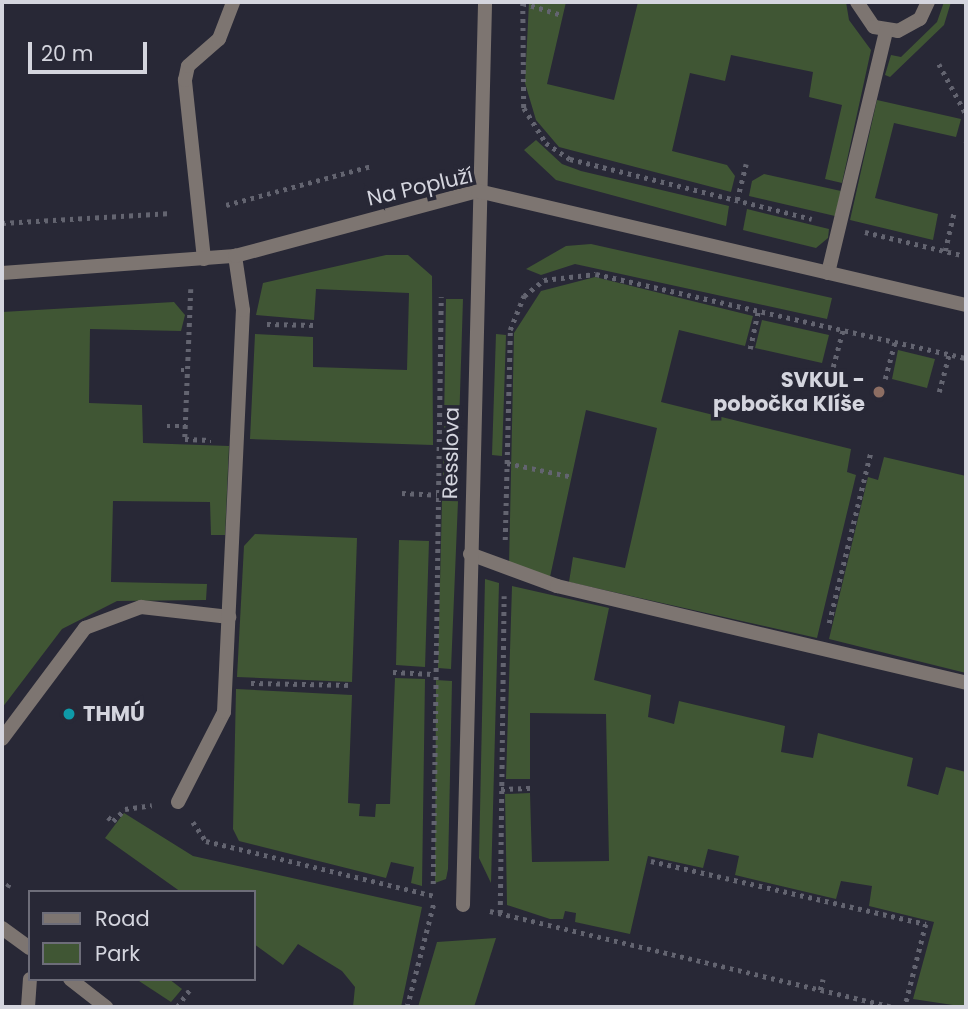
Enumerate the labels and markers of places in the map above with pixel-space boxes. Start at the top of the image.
place label: SVKUL - pobočka Klíše [713,367,865,417]
marker: SVKUL - pobočka Klíše [871,384,887,400]
place label: THMÚ [83,701,145,727]
marker: THMÚ [61,706,77,722]

